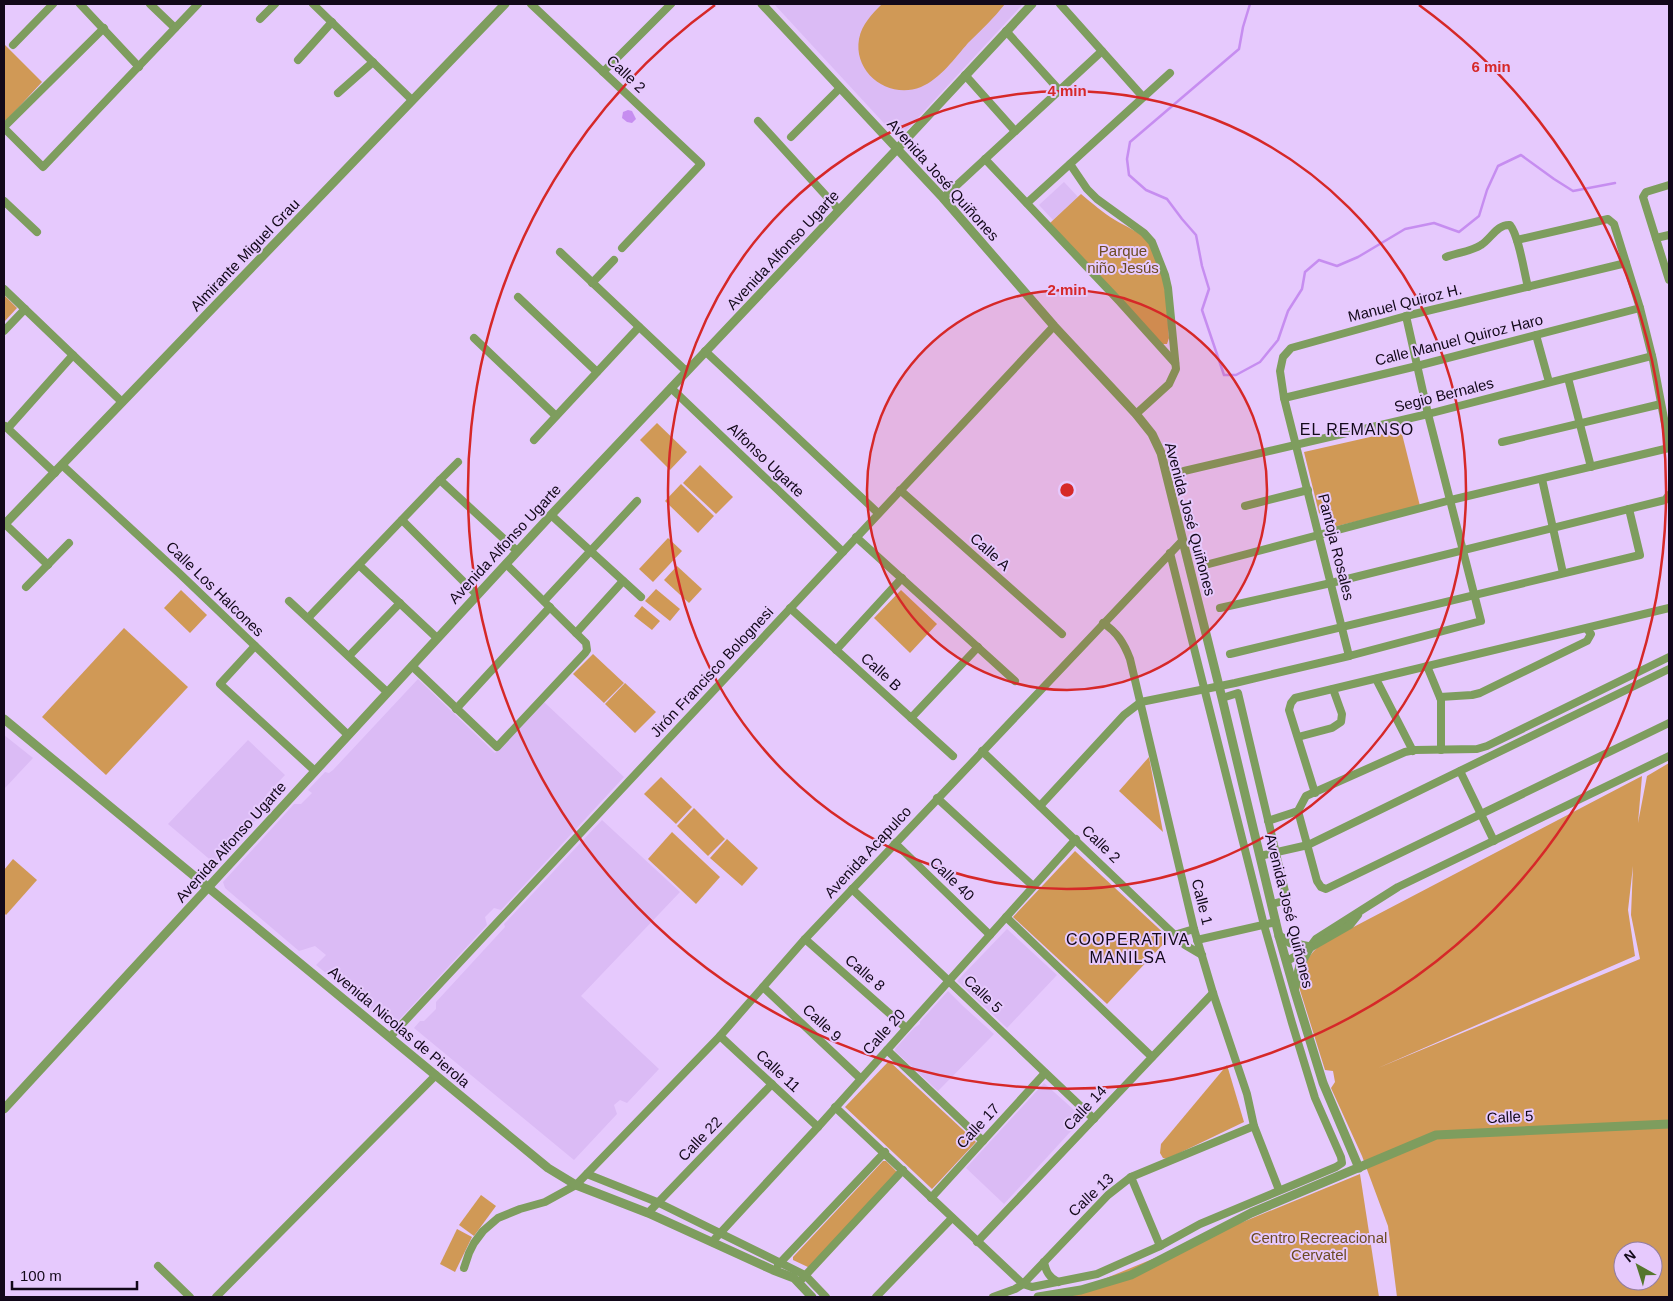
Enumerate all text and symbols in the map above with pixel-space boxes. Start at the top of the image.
street label: Calle 2 [603,51,649,96]
text: 6 min [1471,58,1511,75]
text: 4 min [1047,82,1087,99]
street label: Avenida José Quiñones [884,115,1003,244]
street label: Avenida Alfonso Ugarte [723,187,842,313]
street label: Almirante Miguel Grau [187,195,303,314]
park label: Parque niño Jesús [1087,242,1159,276]
street label: Manuel Quiroz H. [1346,280,1464,325]
text: 2 min [1047,281,1087,298]
street label: Calle Manuel Quiroz Haro [1373,310,1545,369]
street label: Segio Bernales [1392,374,1495,415]
street label: Alfonso Ugarte [725,419,808,500]
district label: EL REMANSO [1300,421,1414,438]
street label: Avenida José Quiñones [1162,440,1219,597]
street label: Avenida Alfonso Ugarte [445,481,564,607]
centre of rings [1058,481,1076,499]
street label: Pantoja Rosales [1315,492,1358,602]
street label: Calle A [967,529,1014,574]
street label: Calle Los Halcones [163,538,268,640]
street label: Jirón Francisco Bolognesi [647,603,776,740]
street label: Calle B [858,649,905,694]
street label: Avenida Alfonso Ugarte [172,778,289,906]
street label: Avenida Acapulco [821,802,914,901]
street label: Calle 2 [1079,821,1124,866]
street label: Avenida José Quiñones [1262,832,1317,990]
street label: Calle 40 [927,853,978,904]
street label: Calle 1 [1189,877,1216,927]
district label: COOPERATIVA MANILSA [1066,931,1190,966]
street label: Calle 8 [842,951,889,994]
street label: Avenida Nicolas de Pierola [325,963,474,1091]
street label: Calle 5 [961,971,1006,1016]
street label: Calle 9 [799,1000,845,1045]
street label: Calle 20 [859,1006,908,1058]
street label: Calle 11 [753,1046,804,1095]
street label: Calle 14 [1060,1082,1110,1134]
street label: Calle 17 [953,1100,1003,1152]
street label: Calle 5 [1486,1107,1534,1126]
street label: Calle 22 [674,1113,725,1164]
street label: Calle 13 [1065,1170,1117,1220]
park label: Centro Recreacional Cervatel [1251,1229,1387,1263]
north arrow [1613,1241,1663,1291]
text: N [1621,1246,1639,1265]
scale bar [12,1258,138,1290]
text: 100 m [20,1267,62,1284]

